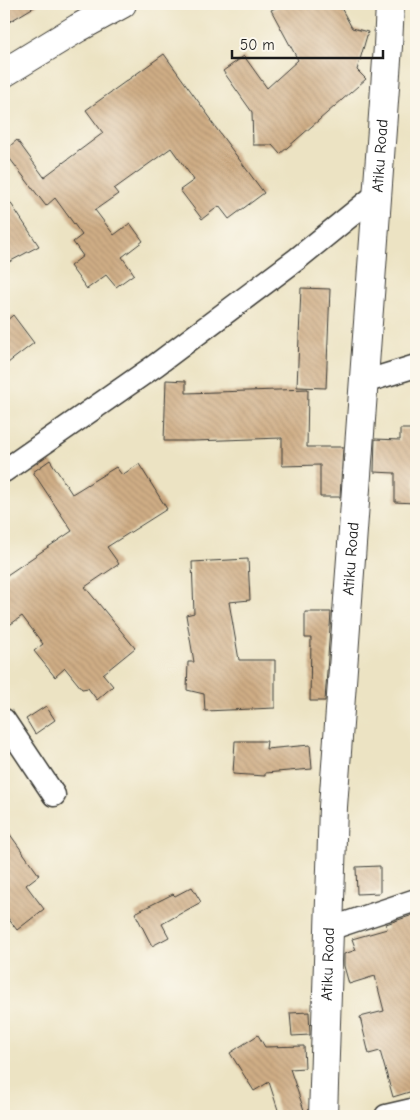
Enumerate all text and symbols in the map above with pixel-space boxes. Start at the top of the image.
scale bar [232,28,384,60]
text: 50 m [240,36,275,54]
street label: Atiku Road [368,119,392,193]
street label: Atiku Road [339,522,363,596]
street label: Atiku Road [318,927,338,1001]

